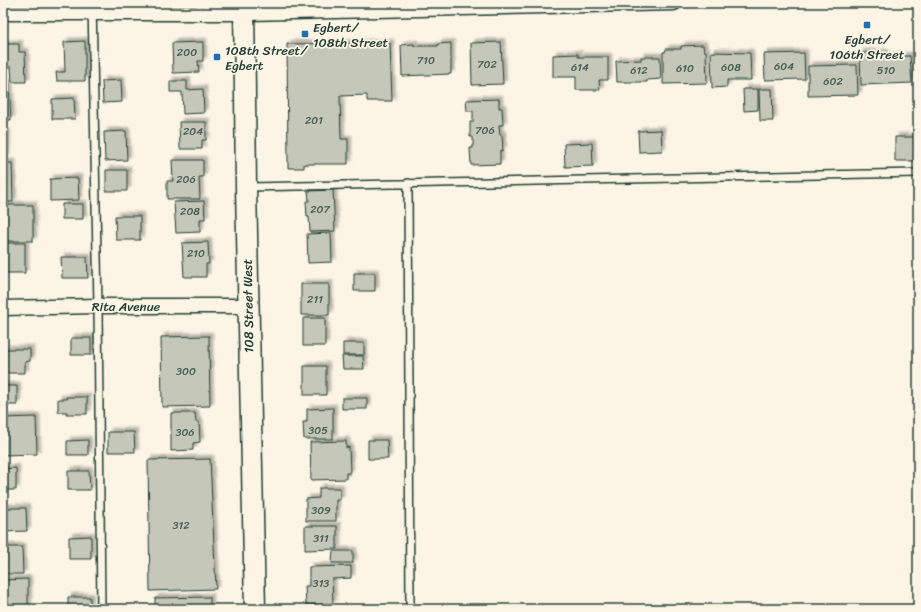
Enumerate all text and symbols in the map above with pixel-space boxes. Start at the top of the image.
place label: Egbert/ 108th Street [313,16,389,54]
marker: Egbert/ 106th Street [862,20,872,30]
place label: Egbert/ 106th Street [830,28,905,66]
marker: Egbert/ 108th Street [300,29,310,39]
place label: 108th Street/ Egbert [225,39,308,77]
house number: 200 [177,43,197,62]
house number: 710 [417,51,435,70]
marker: 108th Street/ Egbert [212,52,222,62]
house number: 702 [477,55,497,74]
house number: 604 [774,57,794,76]
house number: 614 [571,58,589,77]
house number: 608 [721,58,741,77]
house number: 610 [676,59,694,78]
house number: 612 [630,61,648,80]
house number: 510 [877,61,895,80]
house number: 602 [823,72,843,91]
house number: 201 [305,111,323,130]
house number: 706 [475,121,495,140]
house number: 204 [183,122,203,141]
house number: 206 [176,170,196,189]
house number: 207 [310,200,331,219]
house number: 208 [180,202,200,221]
house number: 210 [187,244,205,263]
street label: 108 Street West [236,258,260,353]
house number: 211 [307,290,323,309]
street label: Rita Avenue [92,295,161,318]
house number: 300 [176,362,196,381]
house number: 305 [308,421,328,440]
house number: 306 [175,423,195,442]
house number: 309 [311,501,331,520]
house number: 312 [172,516,190,535]
house number: 311 [313,529,329,548]
house number: 313 [313,574,329,593]

